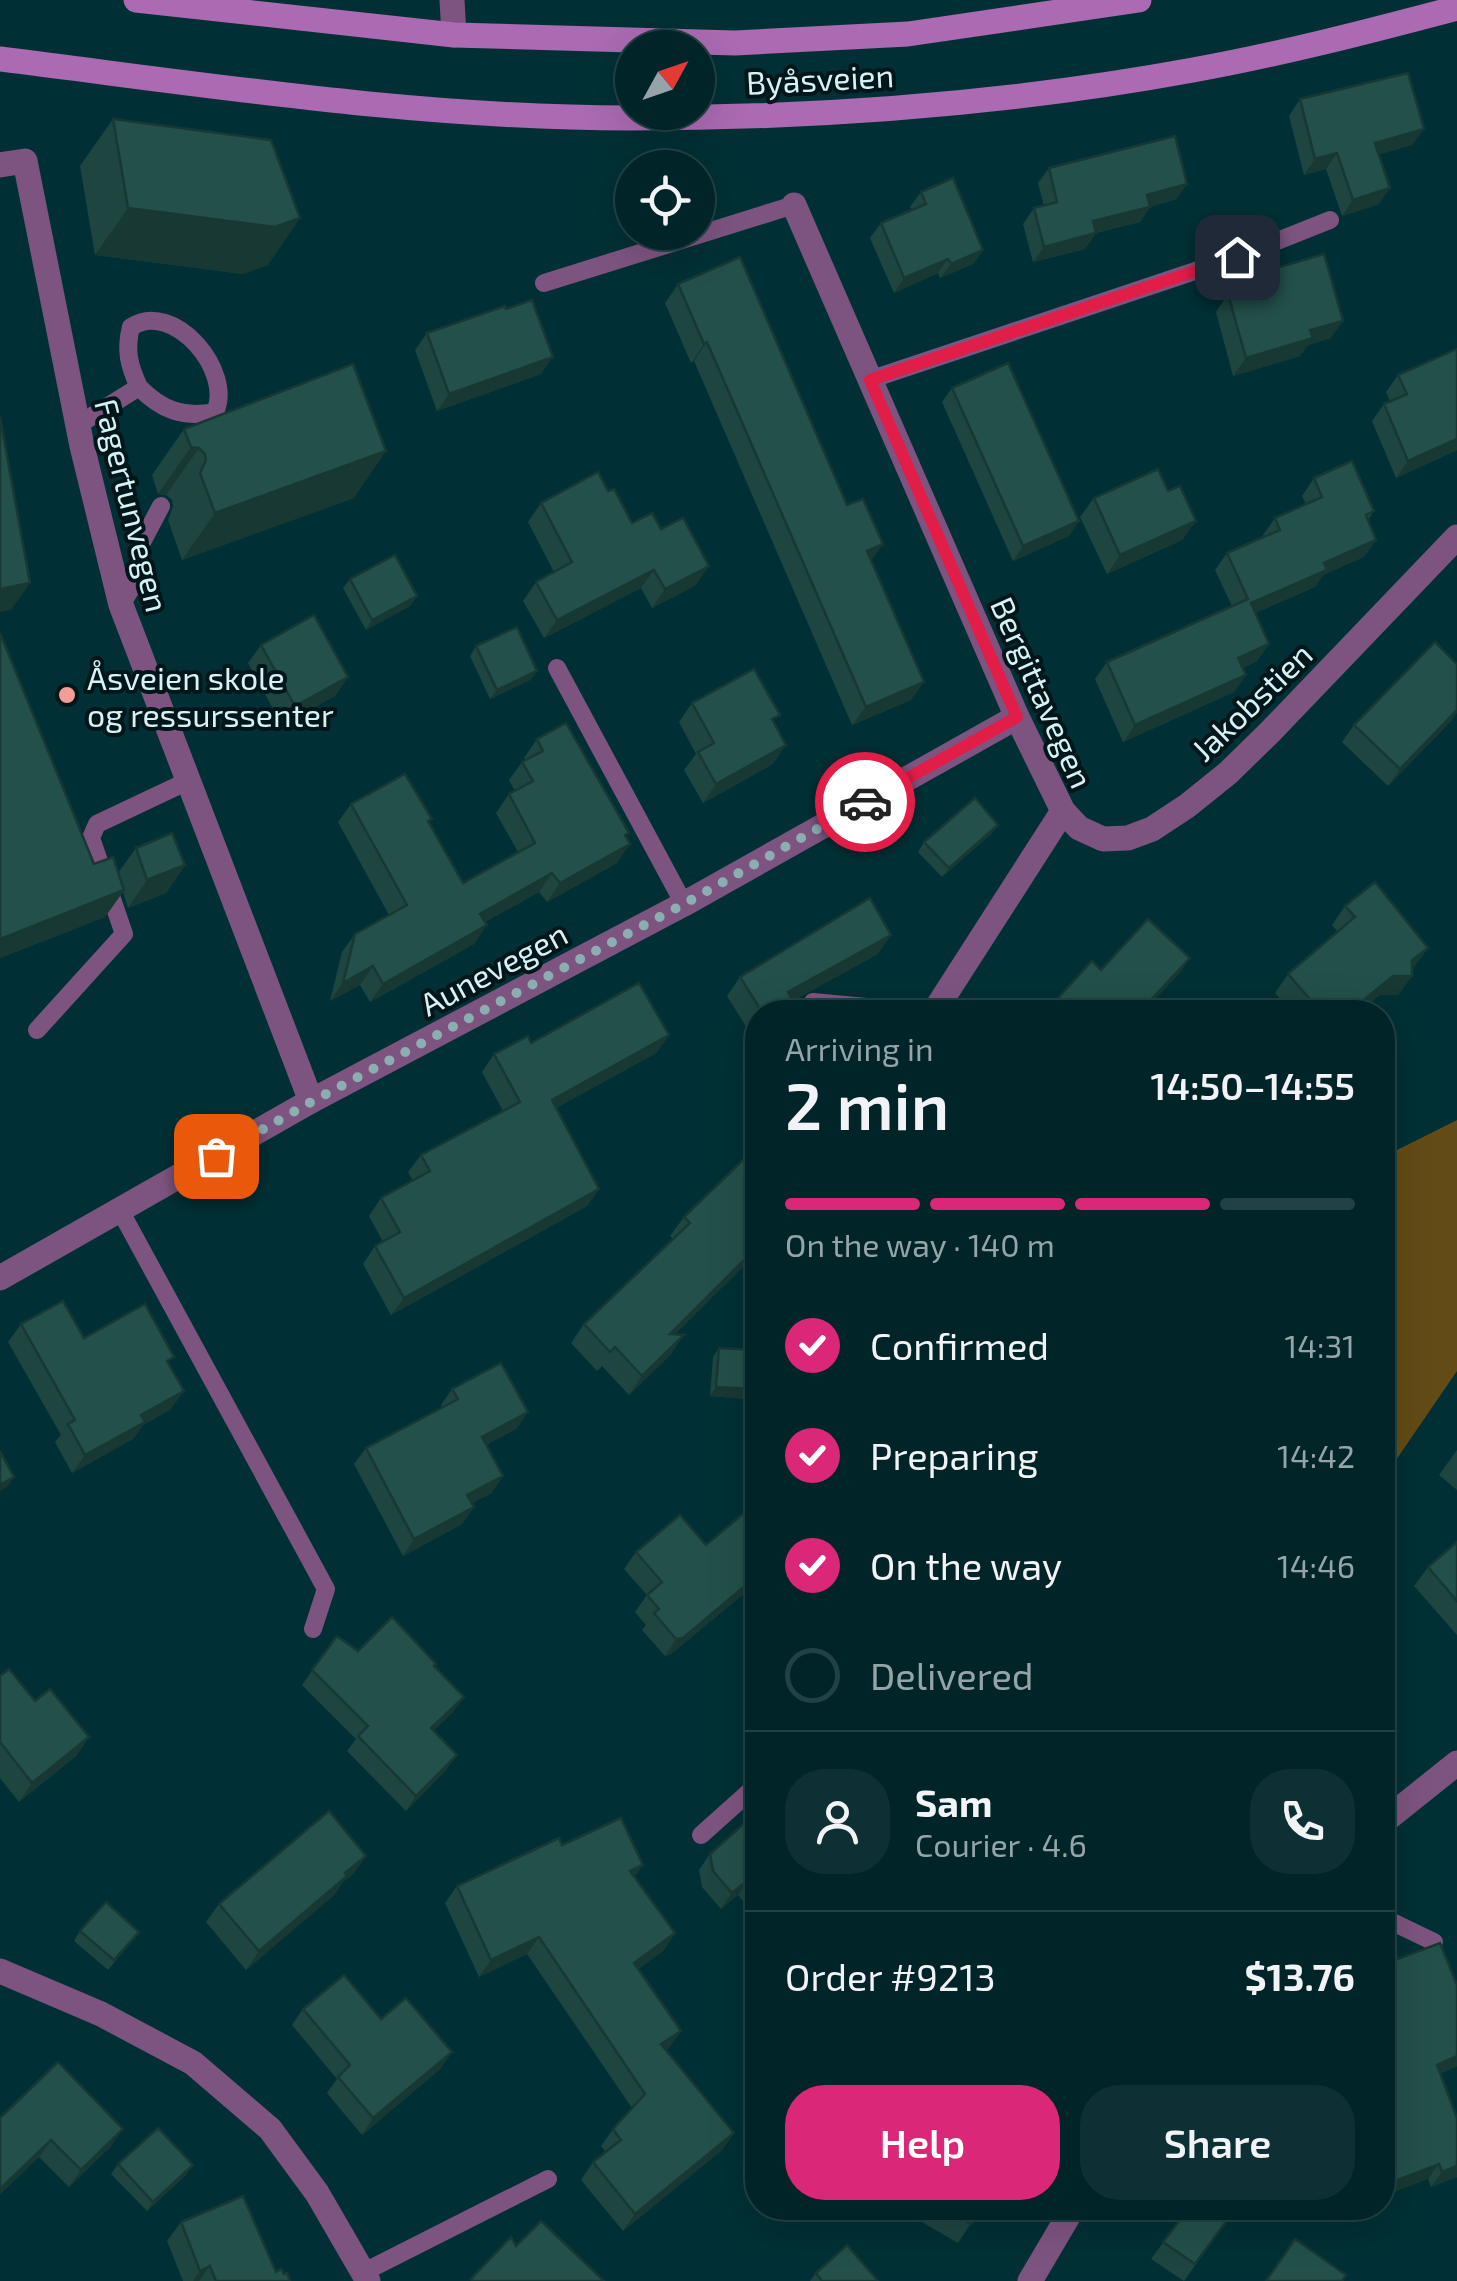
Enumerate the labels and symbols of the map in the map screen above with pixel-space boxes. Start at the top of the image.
north arrow [615,30,715,130]
street label: Byåsveien [745,55,895,101]
pin [1195,215,1280,300]
street label: Fagertunvegen [88,394,178,616]
street label: Bergittavegen [984,591,1102,793]
street label: Jakobstien [1183,634,1319,768]
place label: Åsveien skole og ressurssenter [87,658,334,733]
marker: Åsveien skole og ressurssenter [56,684,78,706]
courier [815,752,915,852]
street label: Aunevegen [413,913,573,1023]
pin [174,1114,259,1199]

